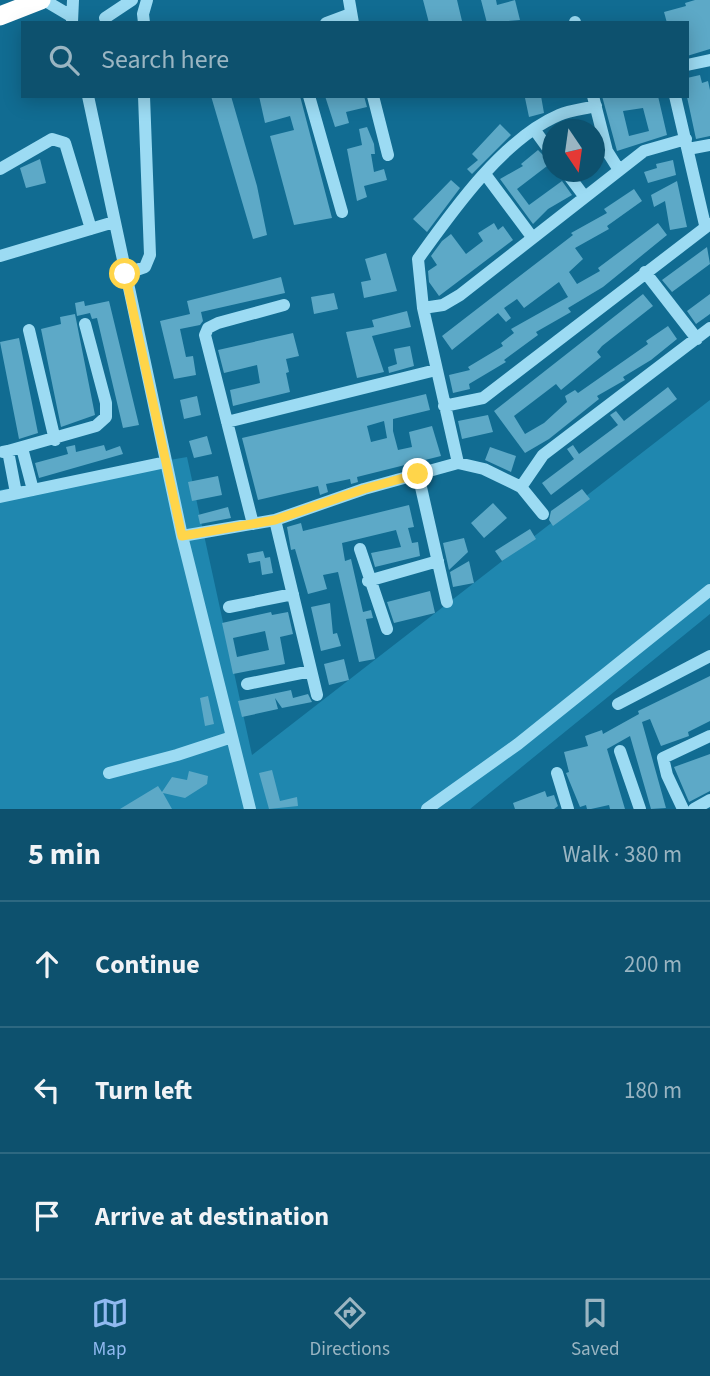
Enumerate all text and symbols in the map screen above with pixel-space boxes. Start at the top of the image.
search box [21,21,689,98]
icon: search [45,41,83,79]
text: Search here [101,41,229,78]
north arrow [542,119,605,182]
route start [109,258,140,289]
route end [402,458,433,489]
text: 5 min [28,833,101,876]
text: Walk · 380 m [563,838,682,871]
icon: ahead [28,945,66,983]
text: Continue [95,946,200,983]
text: 200 m [624,948,682,981]
icon: left [28,1071,66,1109]
text: Turn left [95,1072,192,1109]
text: 180 m [624,1074,682,1107]
icon: arrive [28,1197,66,1235]
text: Arrive at destination [95,1198,329,1235]
tab: Map [91,1294,129,1363]
tab: Directions [310,1294,390,1363]
tab: Saved [571,1294,619,1363]

